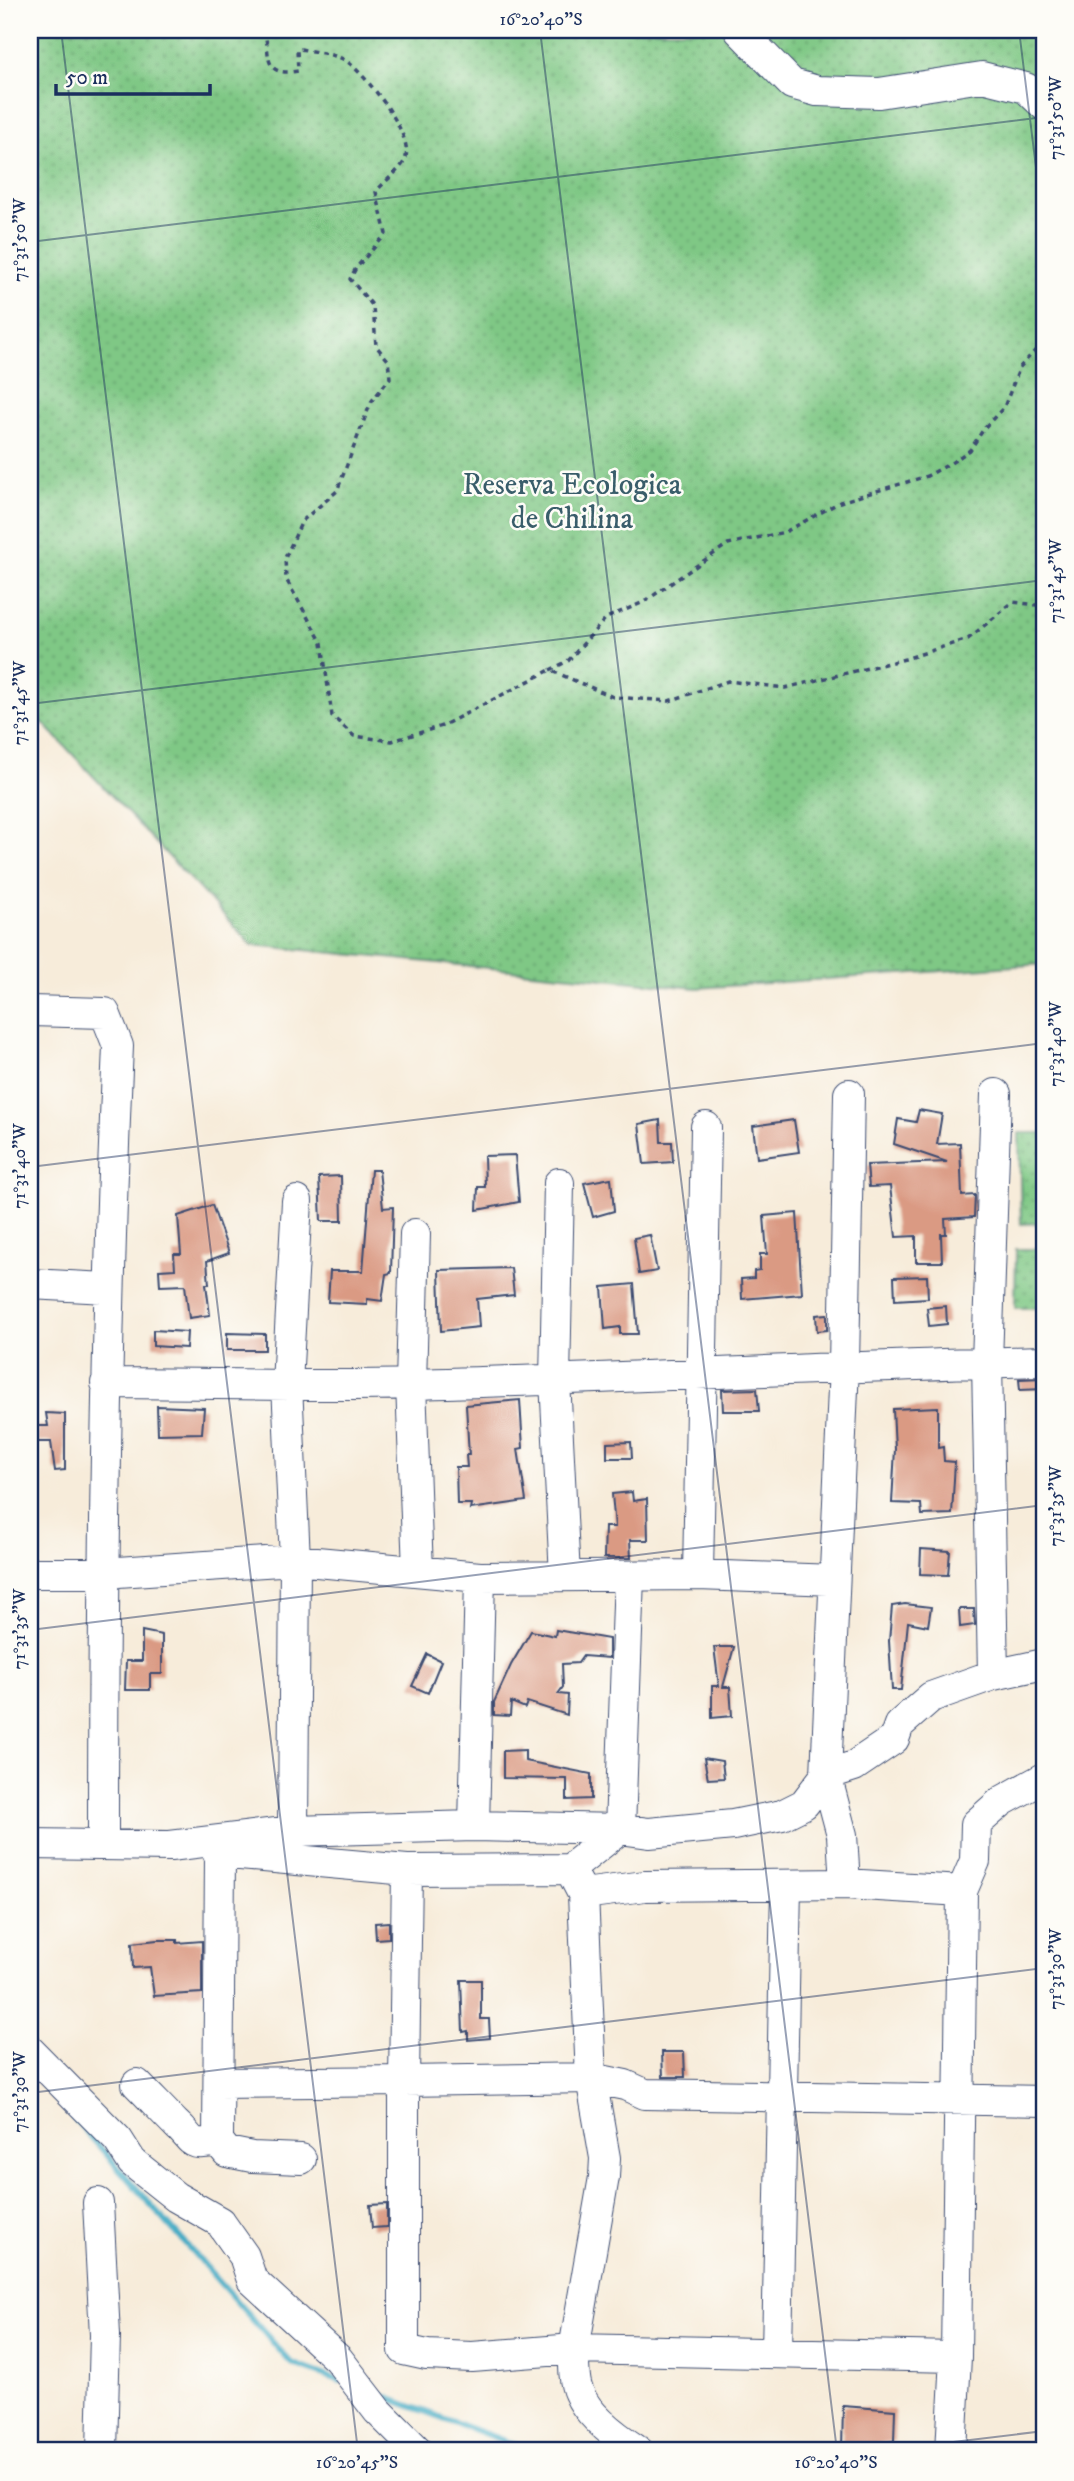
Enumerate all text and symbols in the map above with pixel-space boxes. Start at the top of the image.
text: 16°20'40"S [499,9,583,31]
scale bar [56,52,210,96]
text: 50 m [66,65,108,91]
text: 71°31'50"W [1045,76,1067,160]
text: 71°31'50"W [9,198,31,282]
park label: Reserva Ecologica de Chilina [463,467,682,538]
text: 71°31'45"W [1045,538,1067,623]
text: 71°31'45"W [9,660,31,745]
text: 71°31'40"W [1045,1001,1067,1087]
text: 71°31'40"W [9,1123,31,1209]
text: 71°31'35"W [1045,1465,1067,1546]
text: 71°31'35"W [9,1588,31,1669]
text: 71°31'30"W [1045,1928,1067,2010]
text: 71°31'30"W [9,2051,31,2133]
text: 16°20'45"S [316,2452,398,2474]
text: 16°20'40"S [794,2452,878,2474]

